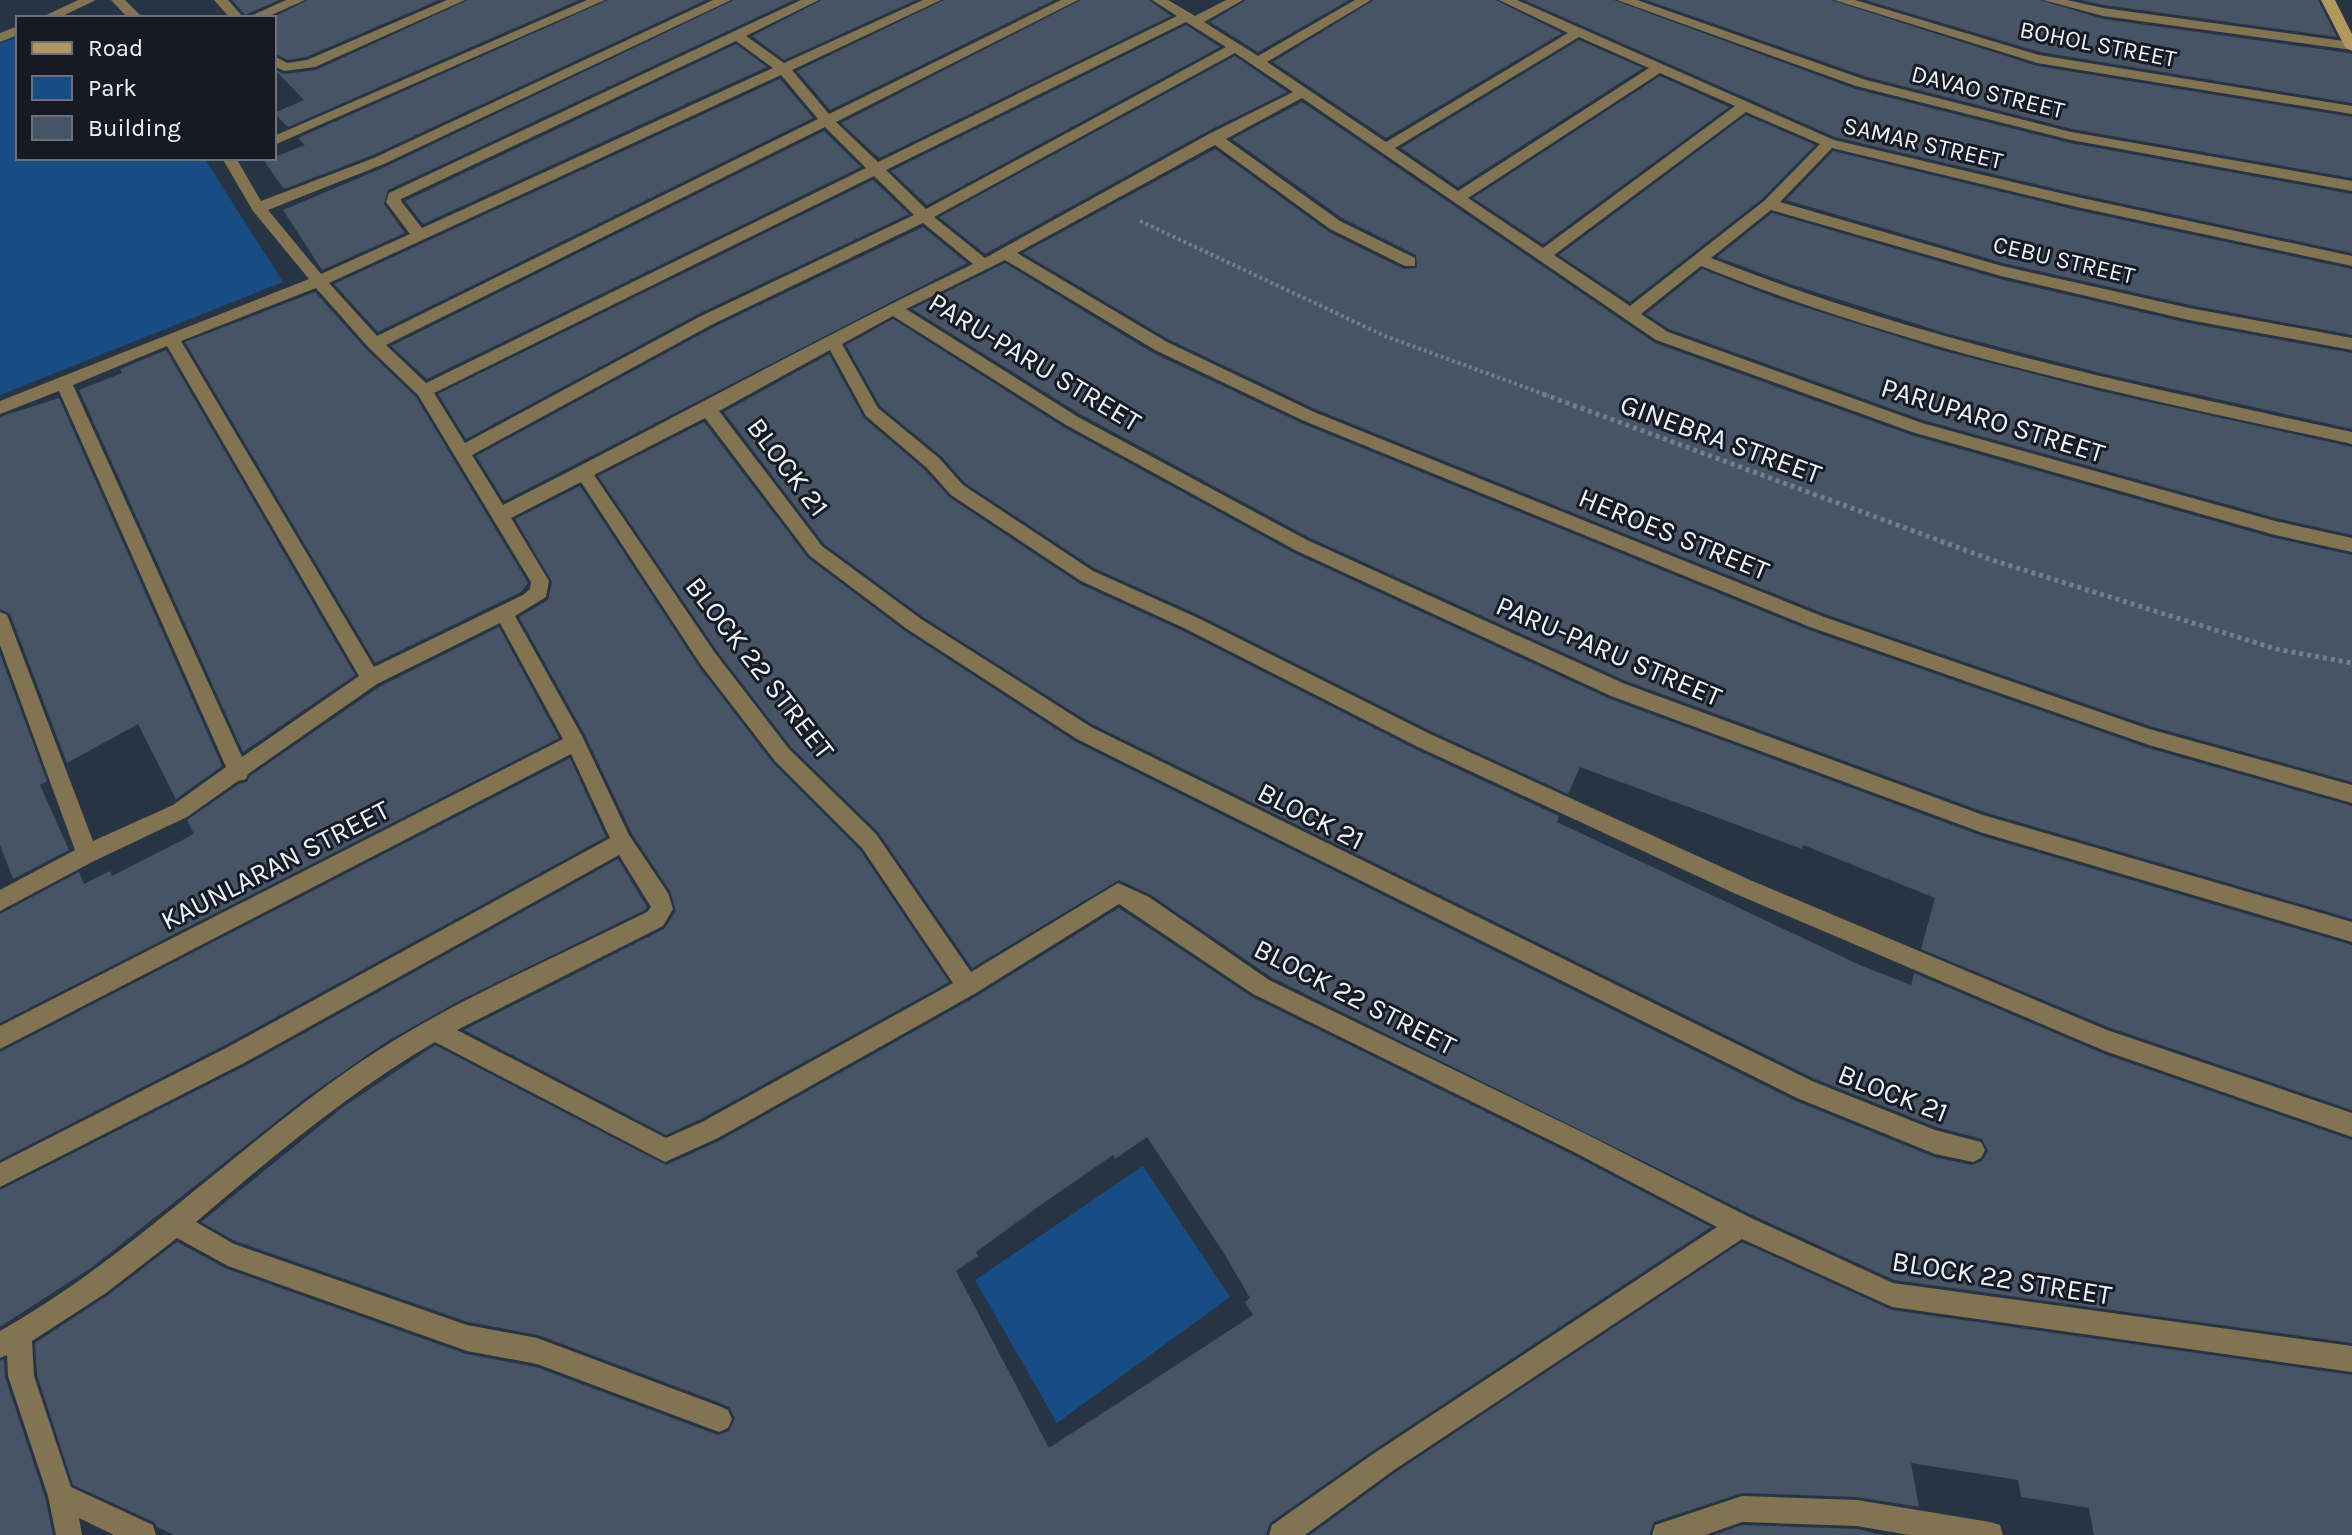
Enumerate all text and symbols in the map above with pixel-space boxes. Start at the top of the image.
street label: BOHOL STREET [2017,15,2179,73]
legend [16,16,276,160]
text: Road [88,34,143,62]
street label: DAVAO STREET [1908,59,2068,125]
text: Park [88,74,137,102]
street label: SAMAR STREET [1840,111,2006,175]
text: Building [88,114,181,142]
street label: CEBU STREET [1990,230,2138,290]
street label: PARU-PARU STREET [923,286,1147,438]
street label: PARUPARO STREET [1877,370,2109,470]
street label: GINEBRA STREET [1616,387,1826,491]
street label: BLOCK 21 [740,411,836,523]
street label: HEROES STREET [1574,481,1774,587]
street label: BLOCK 22 STREET [679,570,841,766]
street label: PARU-PARU STREET [1491,589,1727,713]
street label: BLOCK 21 [1252,775,1370,857]
street label: KAUNLARAN STREET [155,793,395,937]
street label: BLOCK 22 STREET [1249,932,1461,1062]
street label: BLOCK 21 [1833,1057,1953,1129]
street label: BLOCK 22 STREET [1890,1244,2114,1312]

